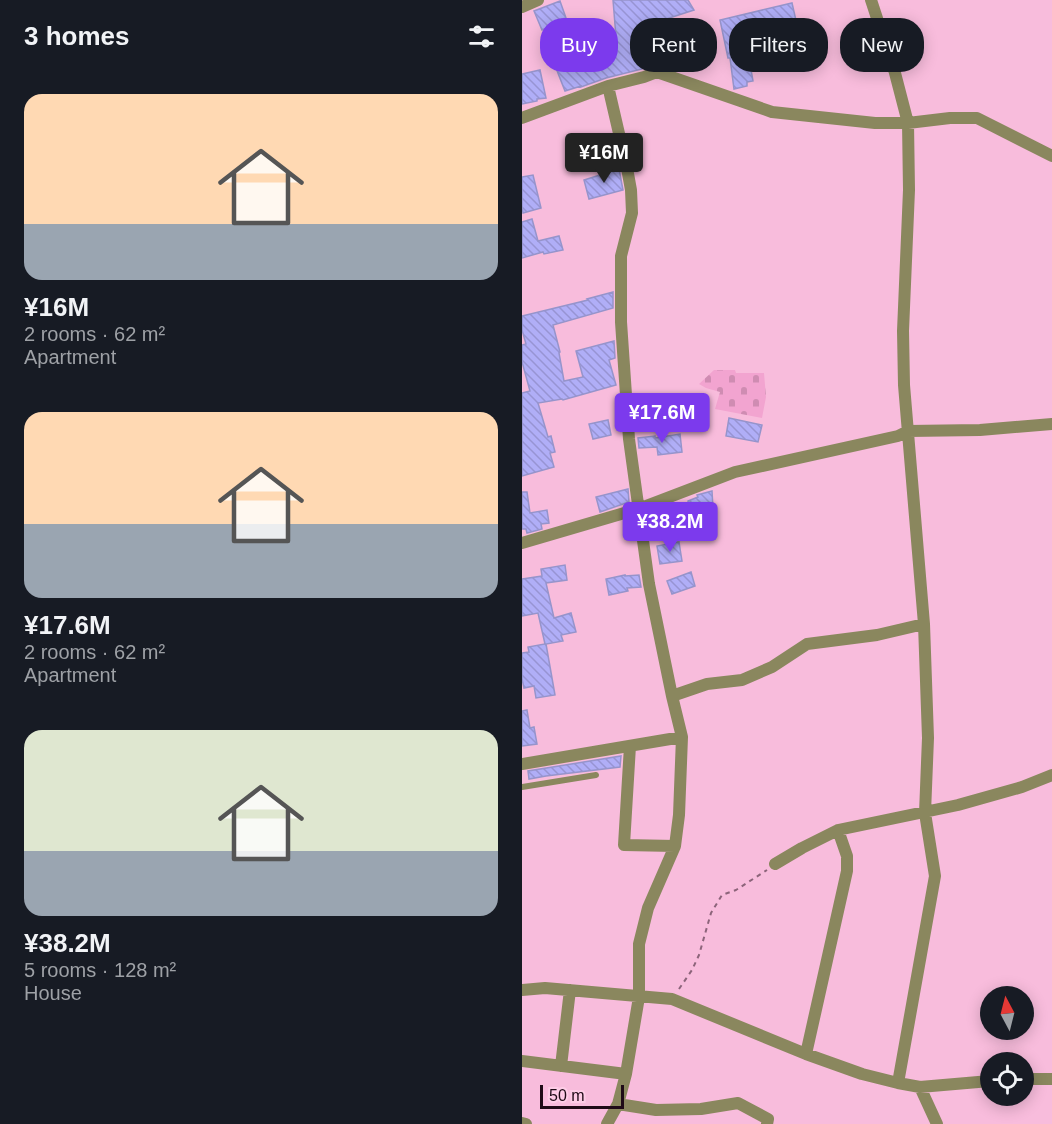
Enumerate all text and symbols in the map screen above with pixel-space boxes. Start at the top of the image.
chip: Buy [540,18,618,72]
chip: Rent [630,18,717,72]
chip: Filters [729,18,828,72]
chip: New [840,18,924,72]
icon: filters [465,20,498,53]
text: 3 homes [24,21,130,51]
icon: home [207,133,315,241]
pin: ¥16M [568,133,640,184]
text: ¥16M [579,141,629,163]
text: ¥16M [24,292,89,322]
text: 2 rooms · 62 m² [24,323,165,345]
text: Apartment [24,346,116,368]
pin: ¥17.6M [613,393,711,444]
text: ¥17.6M [629,401,695,423]
icon: home [207,451,315,559]
pin: ¥38.2M [621,502,719,553]
text: ¥38.2M [637,510,703,532]
text: ¥17.6M [24,610,111,640]
text: 2 rooms · 62 m² [24,641,165,663]
text: Apartment [24,664,116,686]
icon: home [207,769,315,877]
text: ¥38.2M [24,928,111,958]
text: 5 rooms · 128 m² [24,959,176,981]
text: House [24,982,82,1004]
north arrow [980,986,1034,1040]
map controls [980,986,1034,1106]
button: locate [980,1052,1034,1106]
scale bar [540,1082,624,1110]
text: 50 m [549,1087,585,1104]

